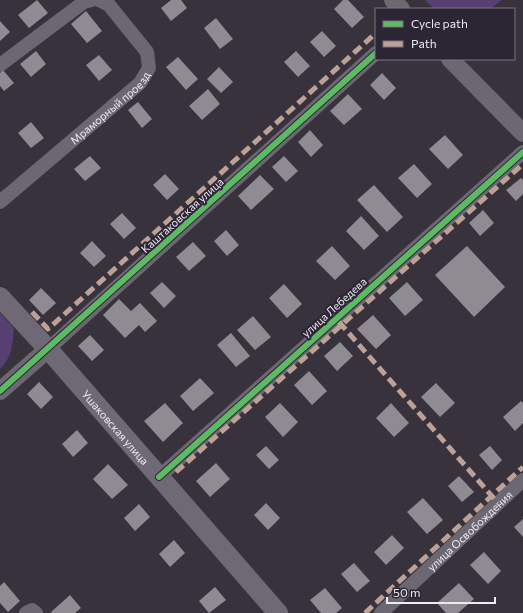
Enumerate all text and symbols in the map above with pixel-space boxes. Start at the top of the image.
legend [375,8,515,60]
text: Cycle path [411,16,468,30]
text: Path [411,36,437,50]
street label: Мраморный проезд [67,68,152,146]
street label: Каштаковская улица [138,175,226,255]
street label: улица Лебедева [299,275,369,339]
street label: Ушаковская улица [80,387,152,467]
street label: улица Освобождения [424,487,514,573]
scale bar [387,579,495,605]
text: 50 m [393,585,421,599]

